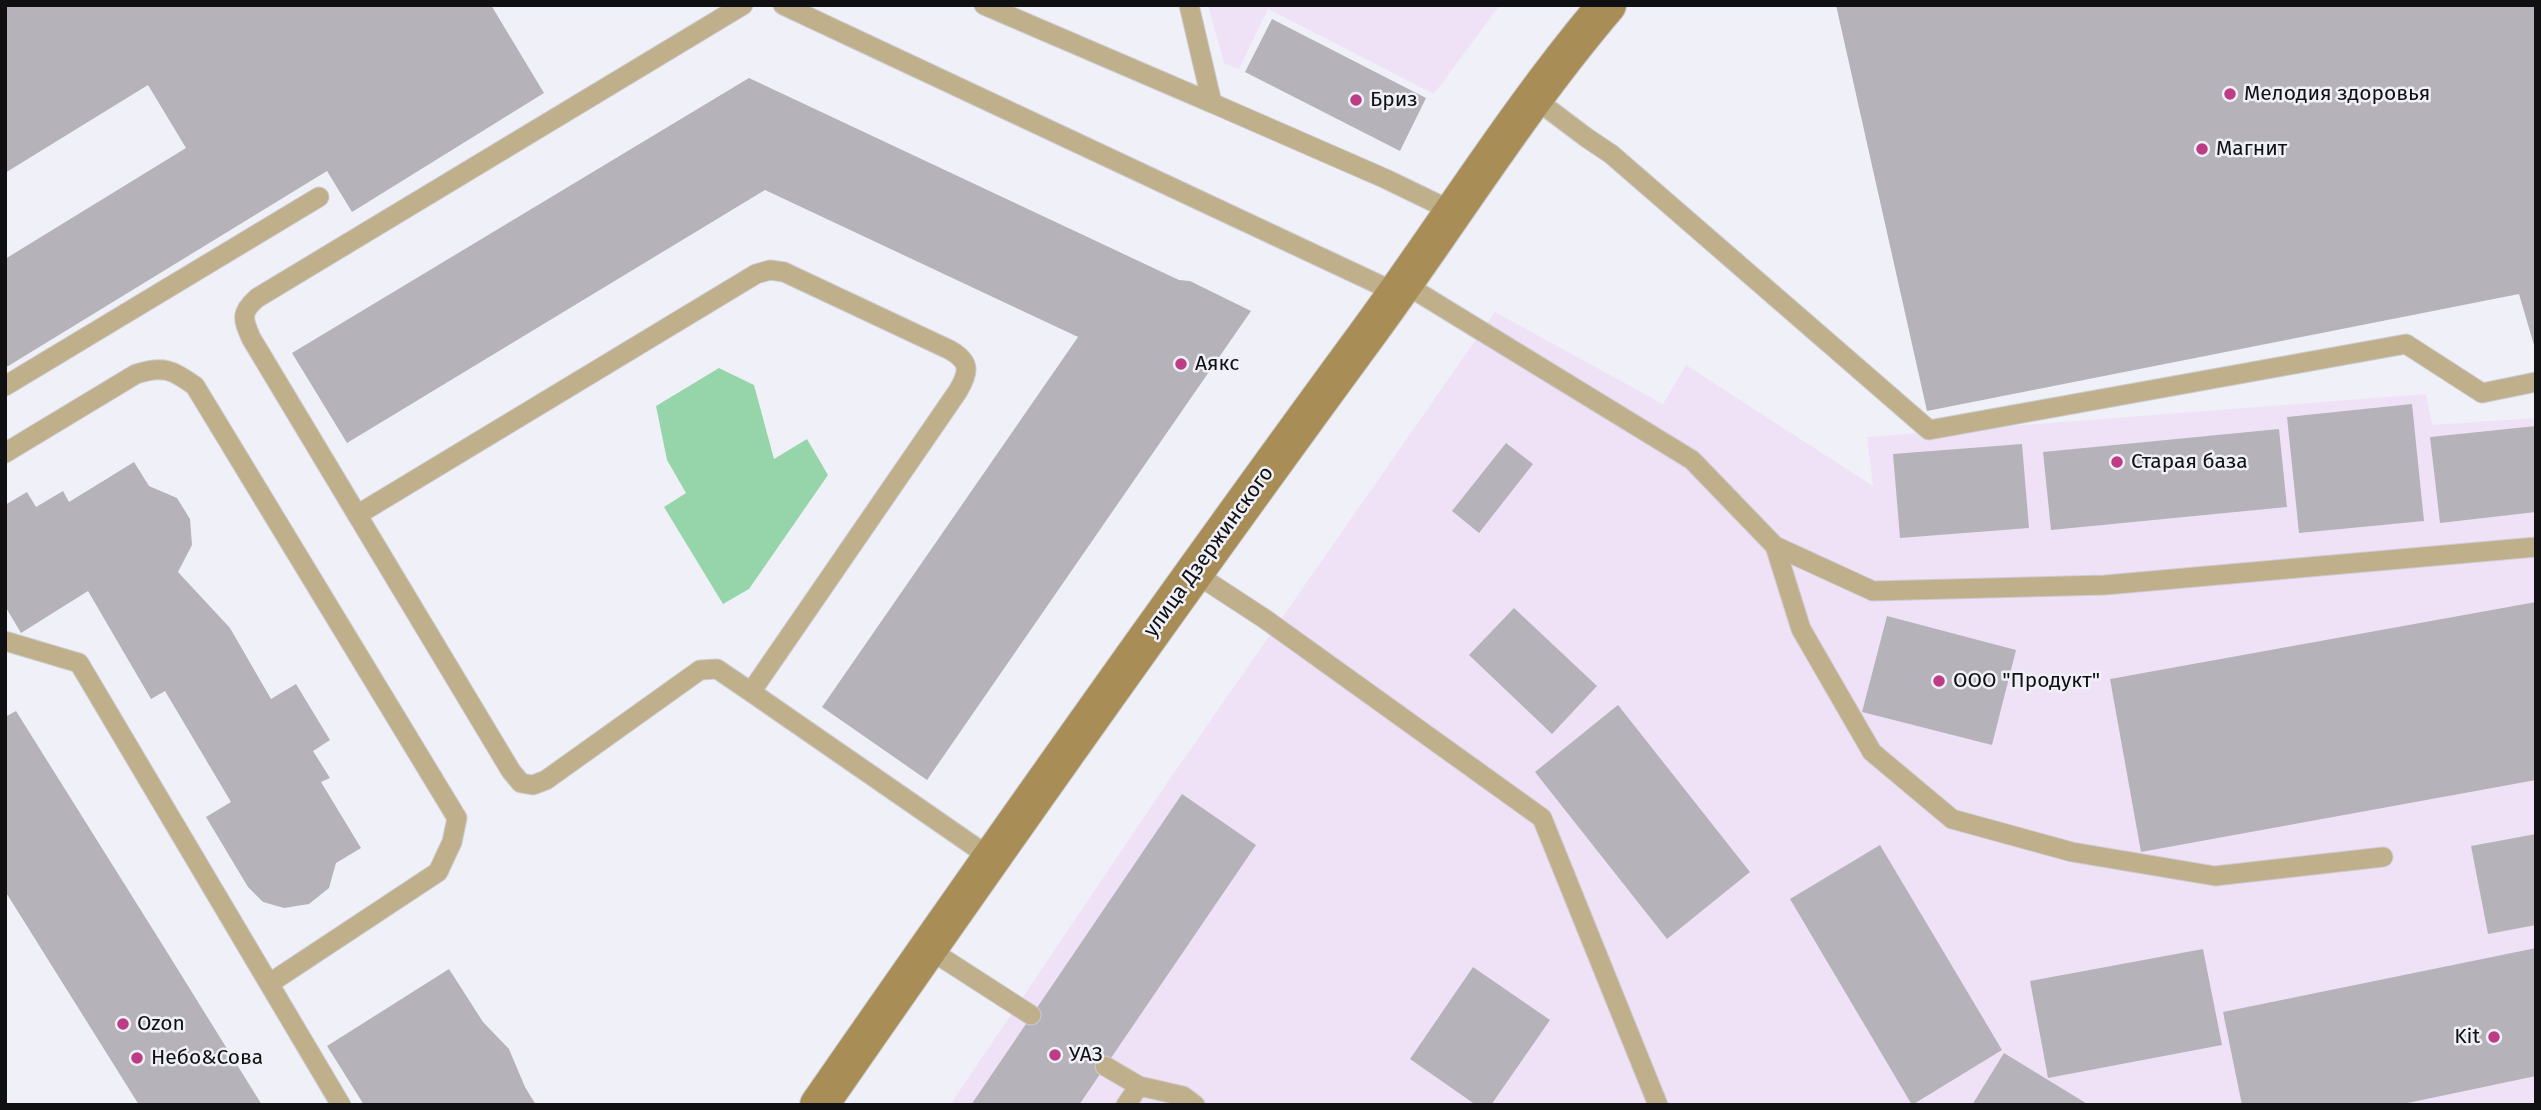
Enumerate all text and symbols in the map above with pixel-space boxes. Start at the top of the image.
place label: Мелодия здоровья [2244,81,2430,107]
marker: Мелодия здоровья [2222,86,2238,102]
place label: Бриз [1370,87,1418,113]
marker: Бриз [1348,92,1364,108]
place label: Магнит [2216,136,2287,162]
marker: Магнит [2194,141,2210,157]
place label: Аякс [1195,351,1239,377]
marker: Аякс [1173,356,1189,372]
place label: Старая база [2131,449,2248,475]
marker: Старая база [2109,454,2125,470]
street label: улица Дзержинского [1139,462,1279,642]
place label: ООО "Продукт" [1953,668,2100,694]
marker: ООО "Продукт" [1931,673,1947,689]
place label: Ozon [137,1011,185,1037]
marker: Ozon [115,1016,131,1032]
place label: Kit [2454,1024,2480,1050]
marker: Kit [2486,1029,2502,1045]
place label: УАЗ [1069,1042,1103,1068]
place label: Небо&Сова [151,1045,263,1071]
marker: УАЗ [1047,1047,1063,1063]
marker: Небо&Сова [129,1050,145,1066]

